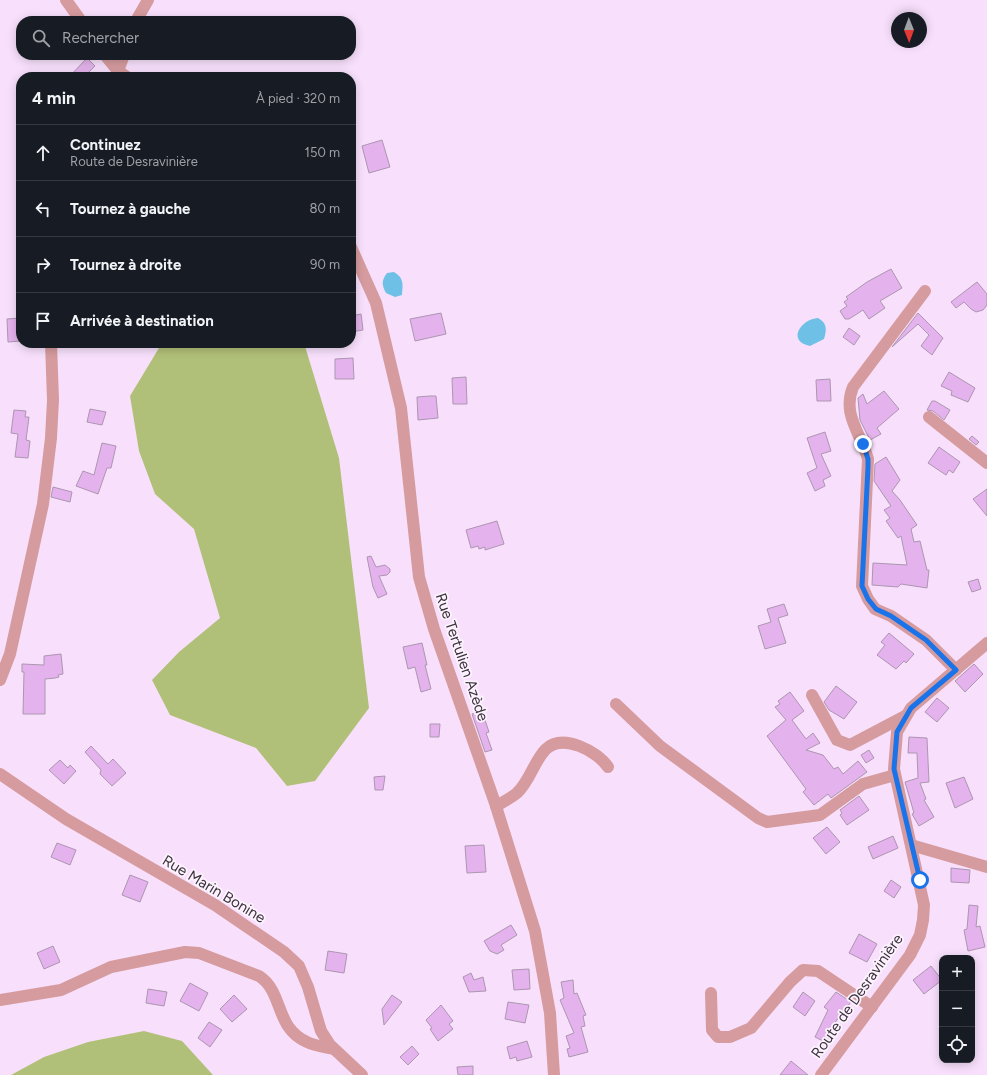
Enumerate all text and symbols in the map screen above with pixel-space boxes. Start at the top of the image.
north arrow [891,12,927,48]
search box [16,16,356,60]
icon: search [30,27,52,49]
text: Rechercher [62,29,139,47]
text: 4 min [32,88,76,108]
text: À pied · 320 m [256,91,340,106]
text: Continuez [70,136,141,154]
icon: ahead [32,142,54,164]
text: 150 m [305,145,340,160]
text: Route de Desravinière [70,154,198,169]
icon: left [32,198,54,220]
text: Tournez à gauche [70,200,190,218]
text: 80 m [309,201,340,216]
icon: right [32,254,54,276]
text: Tournez à droite [70,256,181,274]
text: 90 m [310,257,340,272]
icon: arrive [32,310,54,332]
text: Arrivée à destination [70,312,214,330]
route end [854,435,872,453]
street label: Rue Tertulien Azède [432,591,492,723]
street label: Rue Marin Bonine [159,851,269,927]
route start [911,871,929,889]
street label: Route de Desravinière [807,930,907,1062]
map controls [939,955,975,1063]
button: + [939,955,975,991]
button: − [939,991,975,1027]
button: locate [939,1027,975,1063]

